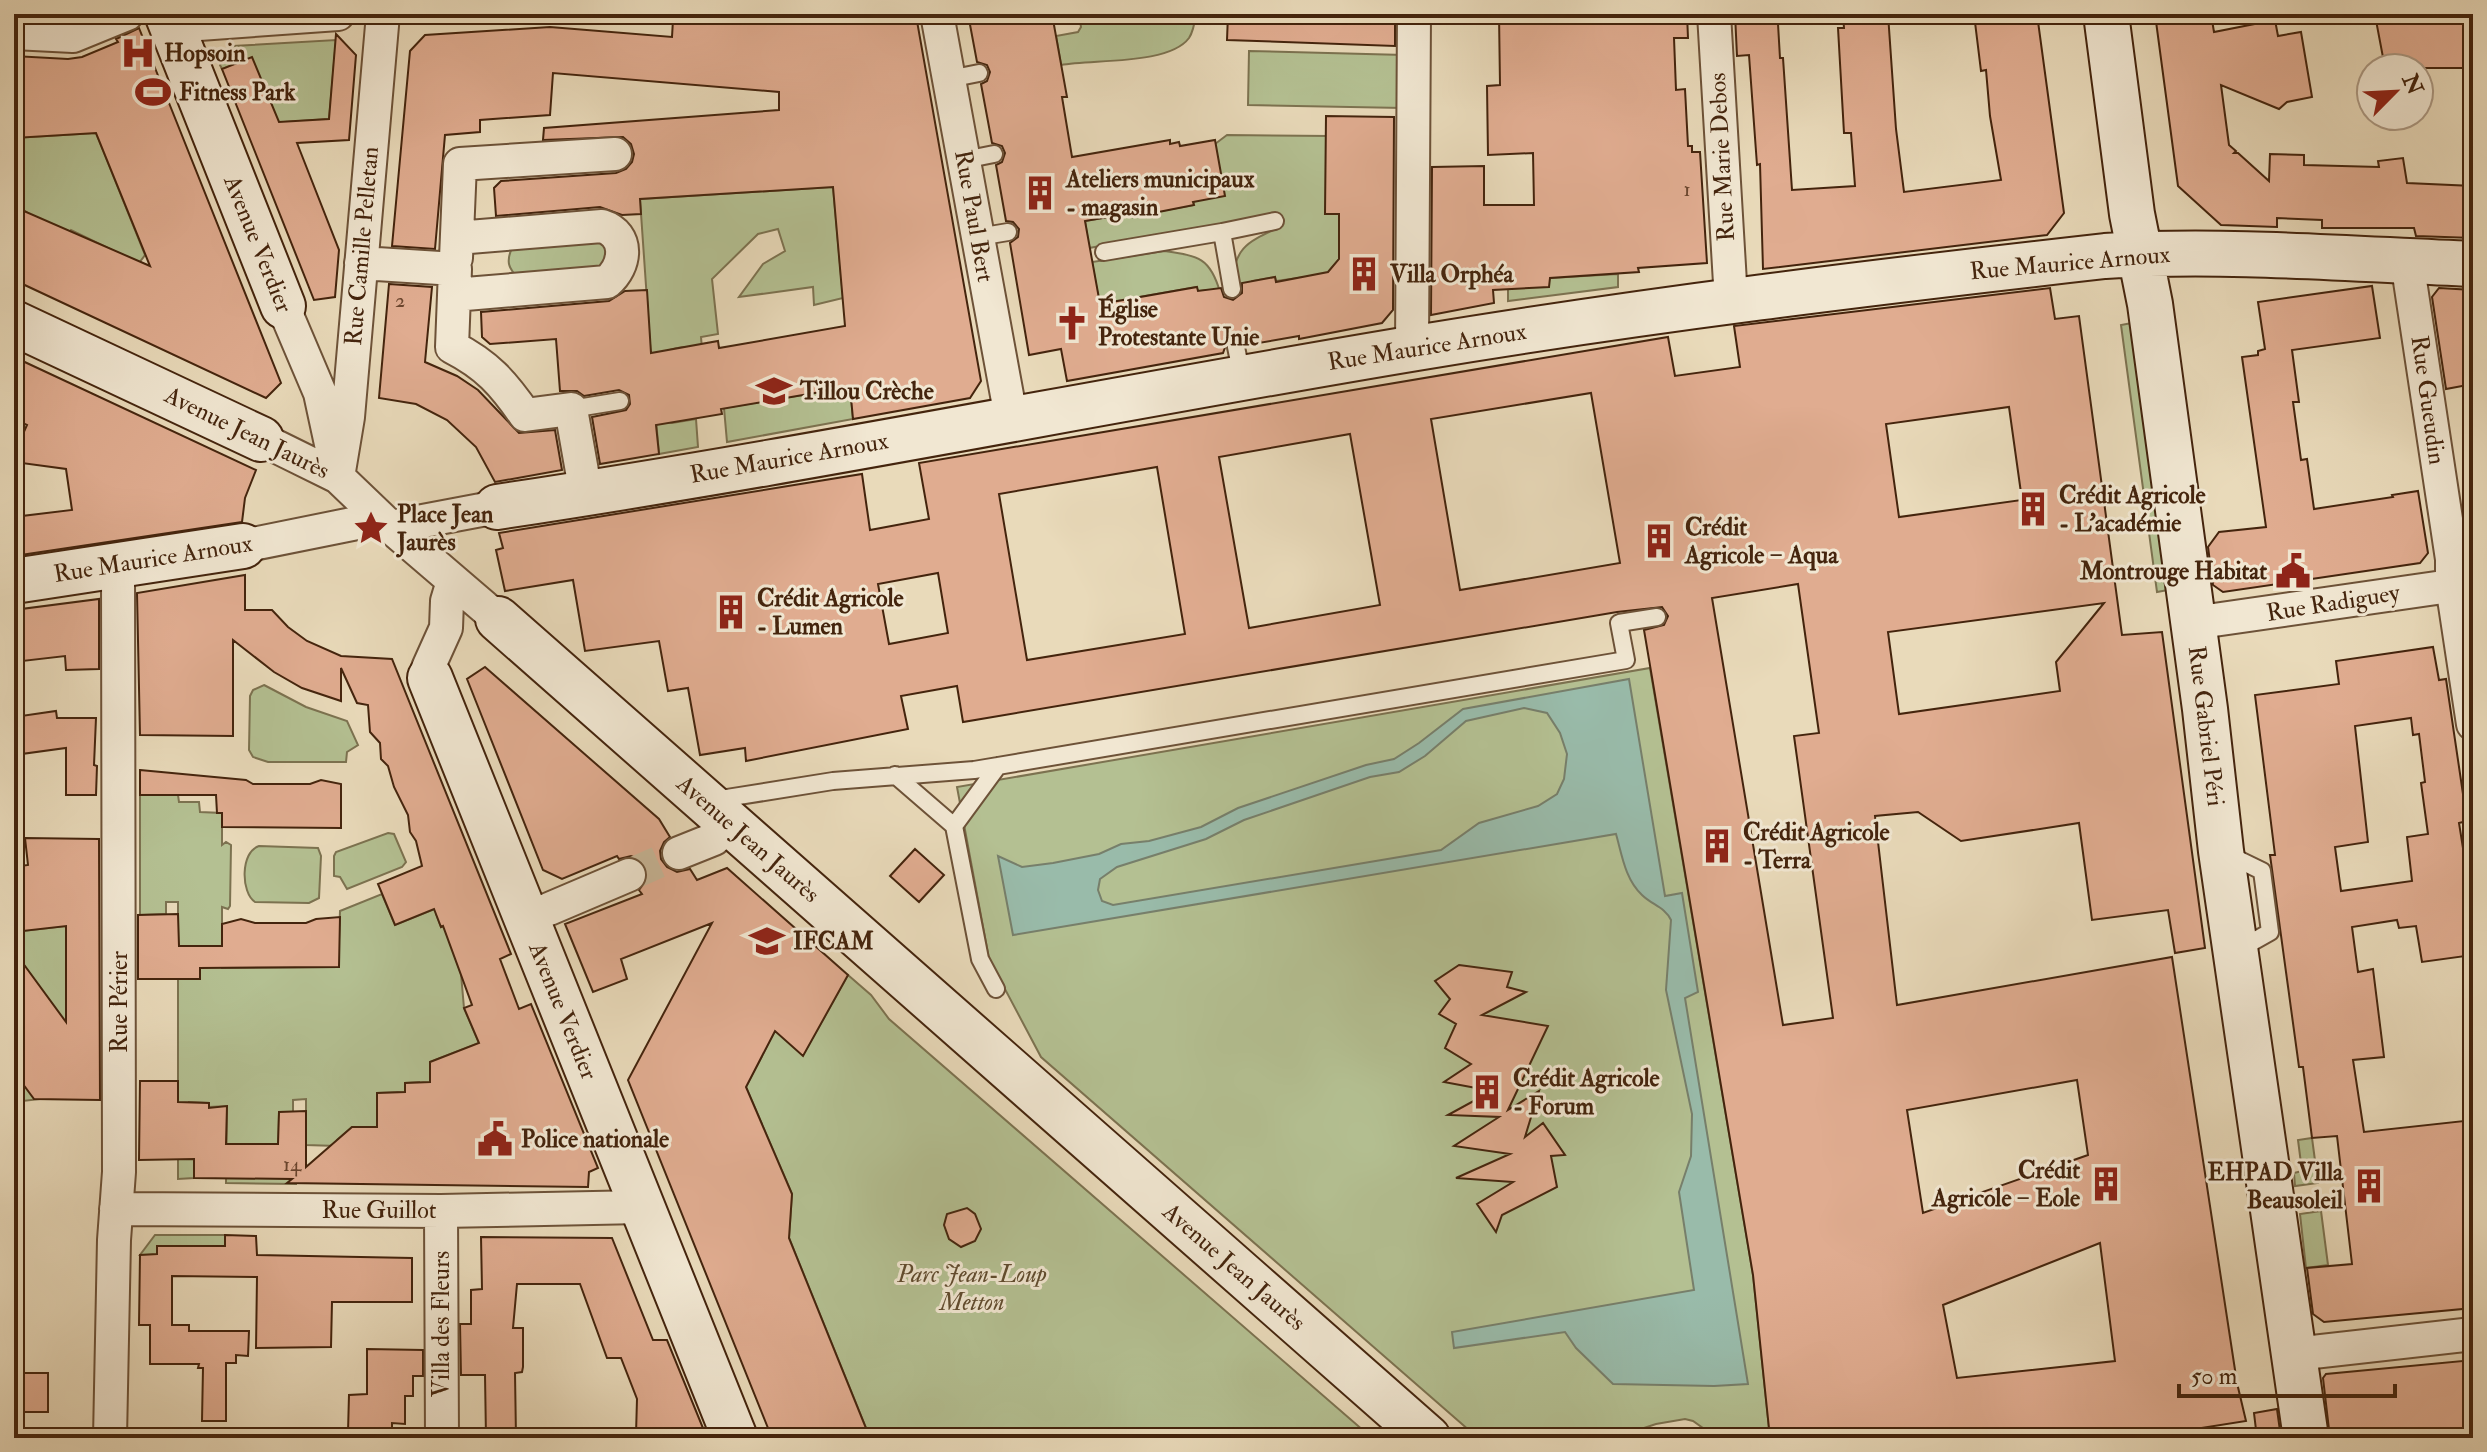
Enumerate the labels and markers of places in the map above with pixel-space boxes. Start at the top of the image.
hospital icon: Hopsoin [119,34,157,72]
place label: Hopsoin [164,38,246,69]
sports icon: Fitness Park [134,73,172,111]
place label: Fitness Park [179,77,296,108]
place label: Ateliers municipaux - magasin [1065,164,1255,223]
building icon: Ateliers municipaux - magasin [1021,174,1059,212]
building icon: Villa Orphéa [1345,255,1383,293]
place label: Villa Orphéa [1389,259,1515,290]
place label: Église Protestante Unie [1098,293,1259,353]
church icon: Église Protestante Unie [1053,304,1091,342]
school or university icon: Tillou Crèche [755,372,793,410]
place label: Tillou Crèche [799,376,934,407]
place label: Crédit Agricole - L'académie [2059,480,2206,539]
building icon: Crédit Agricole - L'académie [2014,490,2052,528]
place label: Place Jean Jaurès [396,499,494,558]
place icon: Place Jean Jaurès [352,509,390,547]
place label: Crédit Agricole − Aqua [1684,512,1839,571]
building icon: Crédit Agricole − Aqua [1640,522,1678,560]
public building icon: Montrouge Habitat [2274,552,2312,590]
place label: Montrouge Habitat [2079,556,2267,587]
place label: Crédit Agricole - Lumen [757,583,904,642]
building icon: Crédit Agricole - Lumen [712,593,750,631]
place label: Crédit Agricole - Terra [1743,817,1890,876]
building icon: Crédit Agricole - Terra [1698,827,1736,865]
school or university icon: IFCAM [748,922,786,960]
place label: IFCAM [793,926,874,957]
place label: Crédit Agricole - Forum [1513,1063,1660,1122]
building icon: Crédit Agricole - Forum [1468,1073,1506,1111]
public building icon: Police nationale [476,1120,514,1158]
place label: Police nationale [521,1124,669,1155]
place label: Crédit Agricole − Eole [1931,1155,2080,1214]
place label: EHPAD Villa Beausoleil [2207,1157,2344,1216]
building icon: Crédit Agricole − Eole [2087,1165,2125,1203]
building icon: EHPAD Villa Beausoleil [2350,1167,2388,1205]

